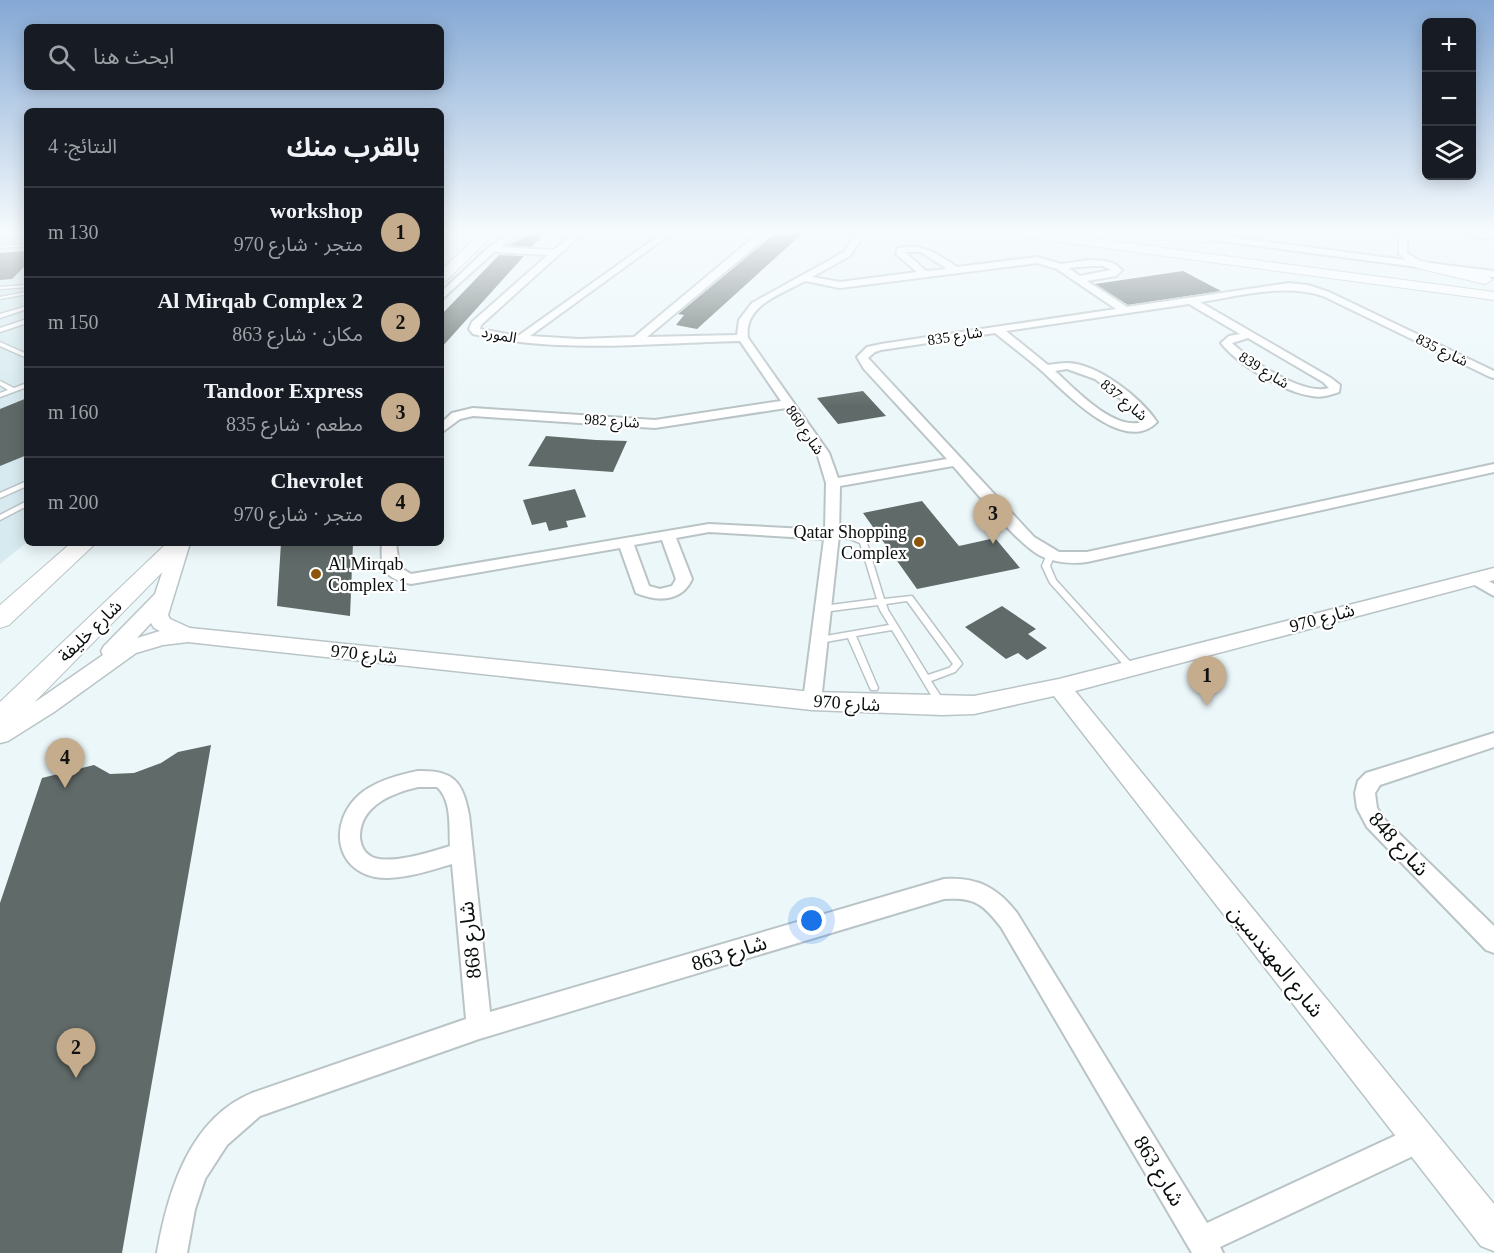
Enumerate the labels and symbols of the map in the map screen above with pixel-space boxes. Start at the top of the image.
street label: المورد [480,324,518,347]
street label: شارع 835 [926,324,985,352]
street label: شارع 835 [1412,331,1471,373]
street label: شارع 839 [1234,349,1292,395]
street label: شارع 837 [1095,376,1151,427]
street label: شارع 860 [780,403,827,460]
street label: شارع 982 [583,411,640,435]
pin: 3 [974,494,1012,544]
place label: Qatar Shopping Complex [794,522,907,563]
marker: Qatar Shopping Complex [912,535,926,549]
place label: Al Mirqab Complex 1 [328,554,408,595]
marker: Al Mirqab Complex 1 [309,567,323,581]
street label: شارع خليفة [54,596,128,669]
street label: شارع 970 [1287,600,1358,640]
street label: شارع 970 [329,641,398,671]
pin: 1 [1188,656,1226,706]
street label: شارع 970 [813,691,881,719]
pin: 4 [46,738,84,788]
street label: شارع 848 [1362,807,1434,883]
street label: شارع 868 [454,900,489,980]
street label: شارع المهندسين [1221,900,1329,1024]
your location [797,906,826,935]
street label: شارع 863 [688,930,771,979]
pin: 2 [56,1028,96,1078]
street label: شارع 863 [1126,1132,1189,1212]

